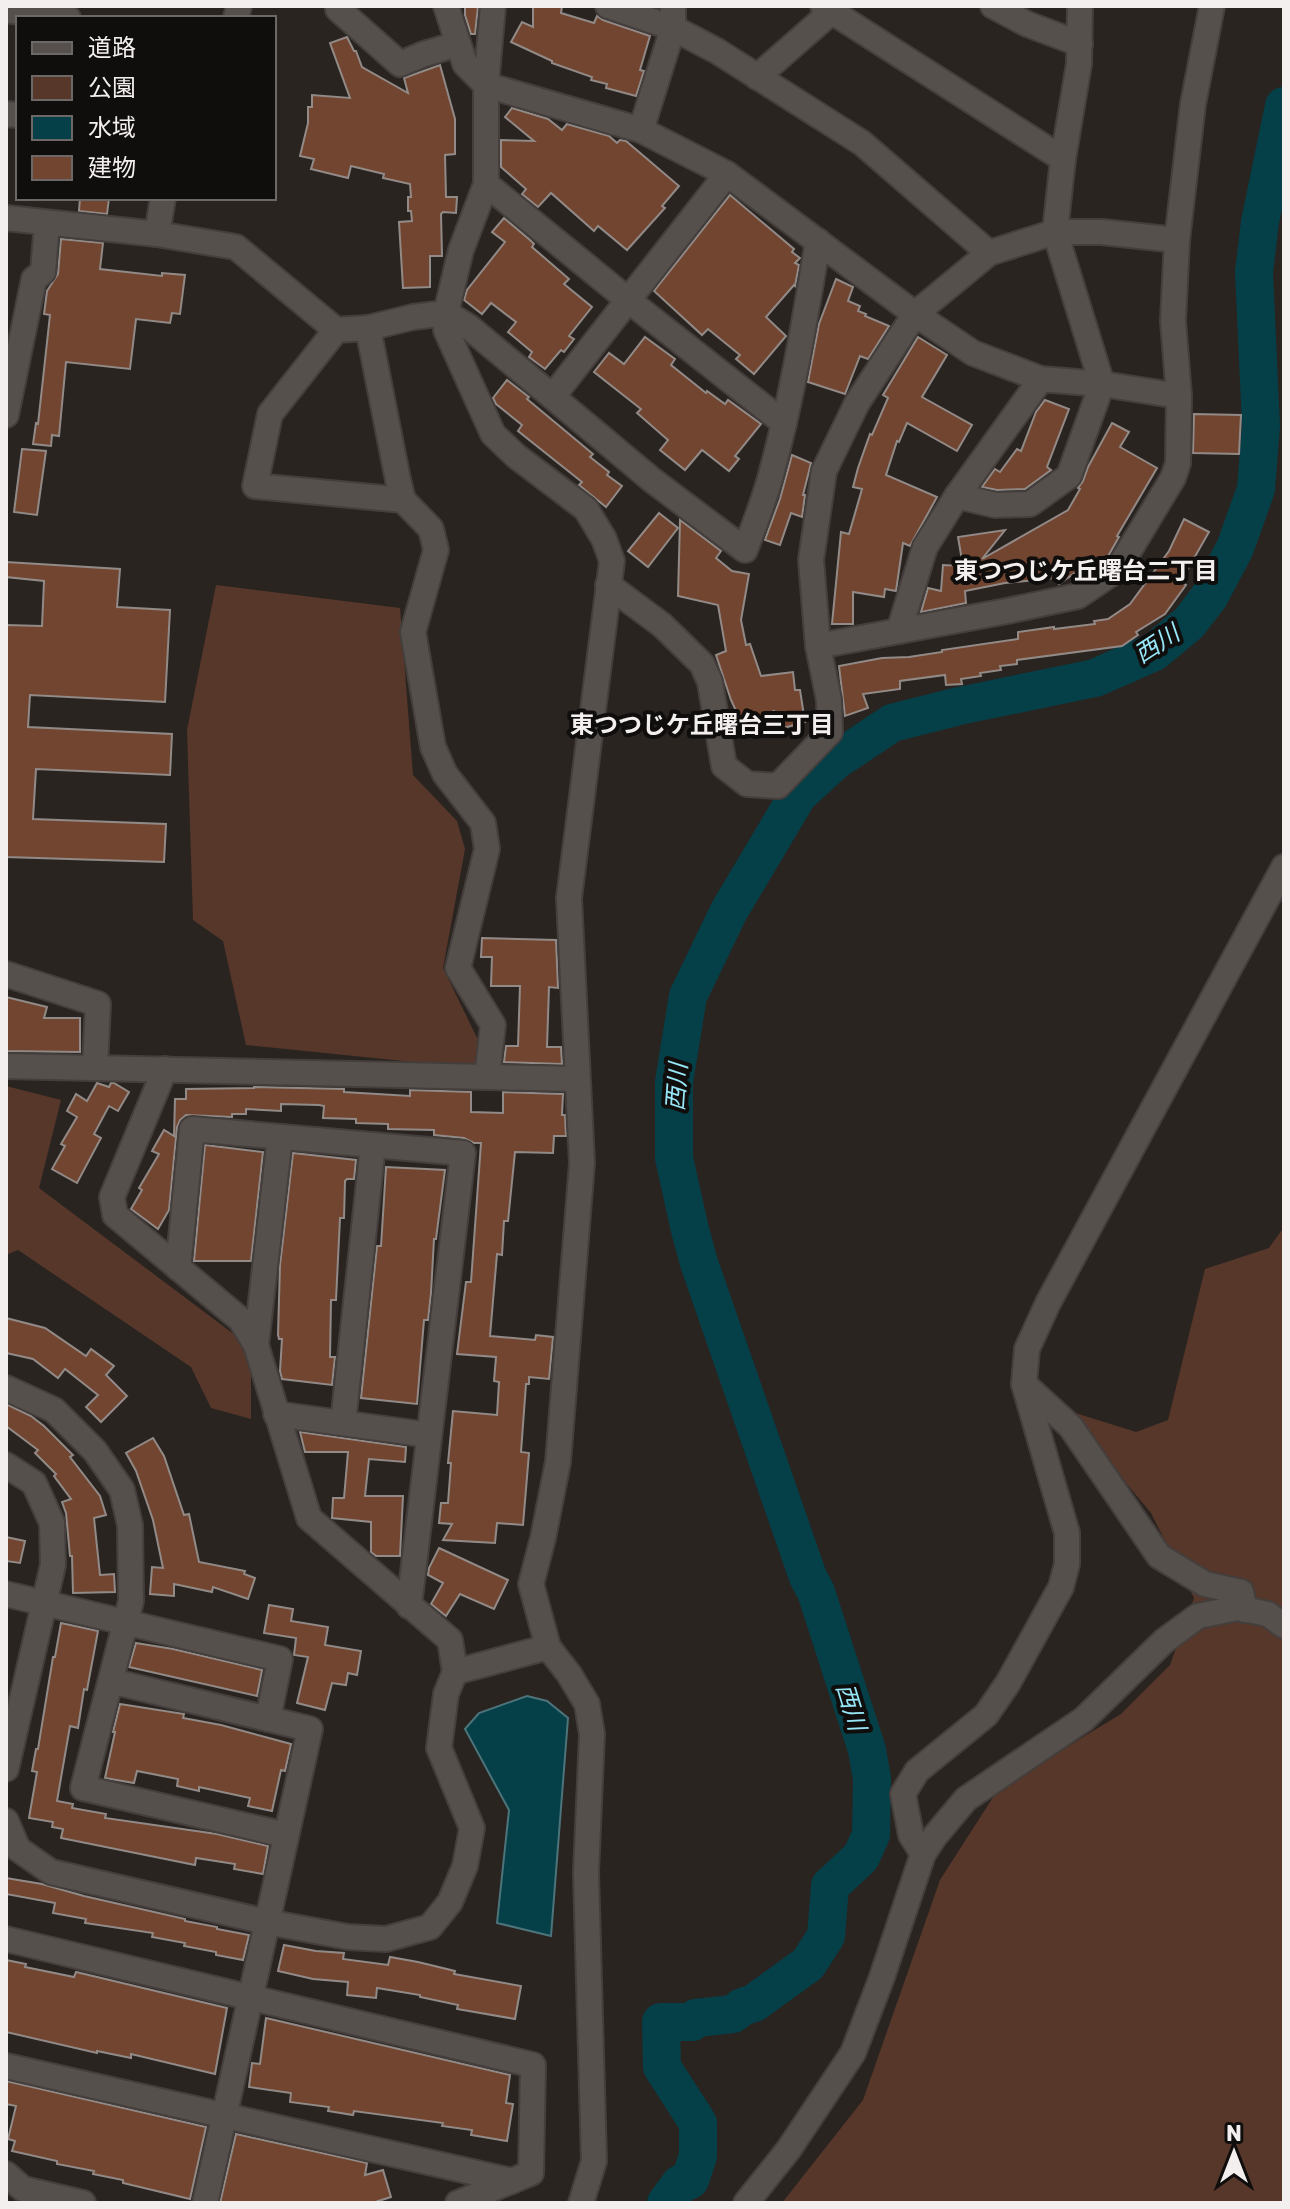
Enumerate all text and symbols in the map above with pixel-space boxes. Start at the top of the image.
legend [16,16,276,200]
text: 道路 [88,34,136,62]
text: 公園 [88,74,136,102]
text: 水域 [88,114,136,142]
text: 建物 [88,154,136,182]
district label: 東つつじケ丘曙台二丁目 [954,557,1218,585]
water label: 西川 [1129,618,1187,669]
district label: 東つつじケ丘曙台三丁目 [570,711,834,739]
water label: 西川 [661,1059,693,1112]
water label: 西川 [831,1680,872,1737]
north arrow [1194,2113,1274,2193]
text: N [1226,2120,1242,2147]

